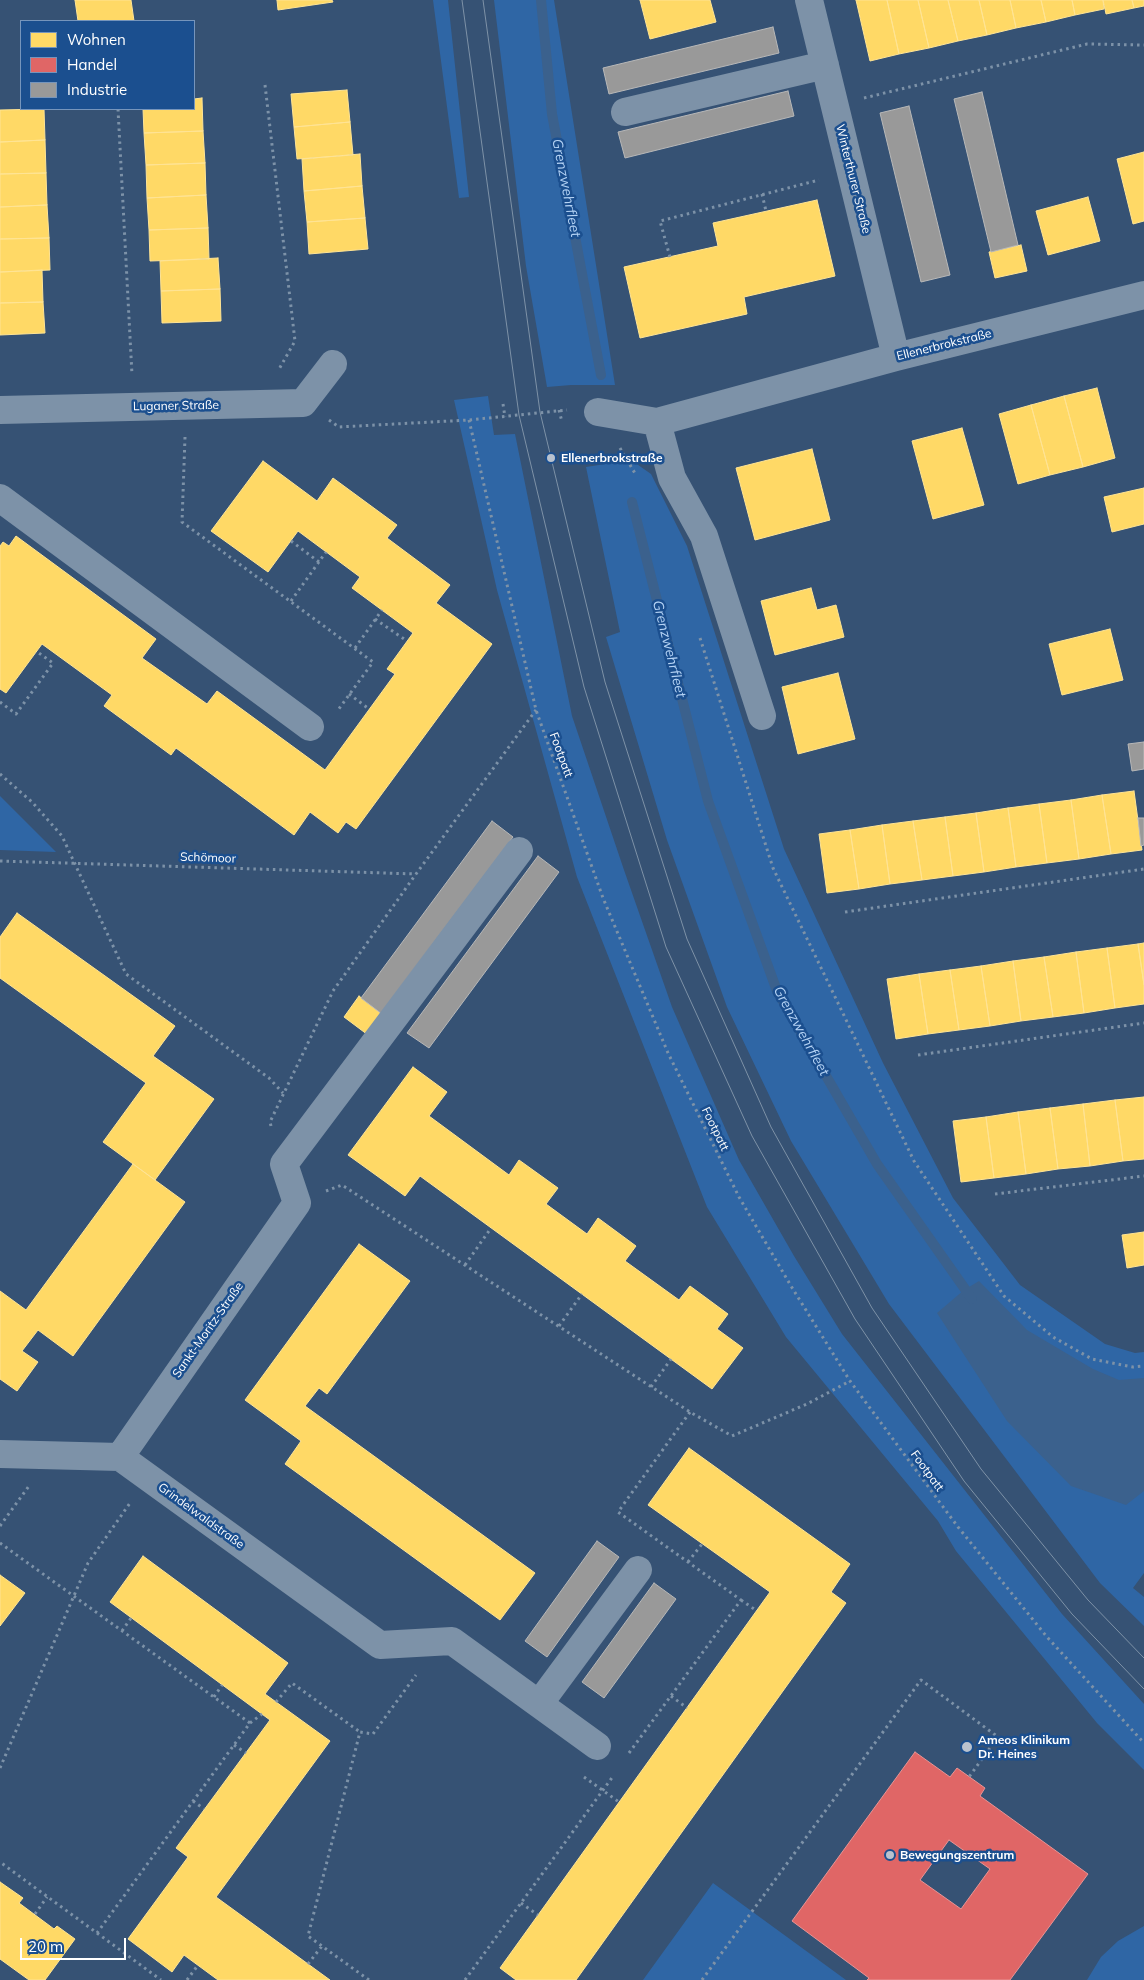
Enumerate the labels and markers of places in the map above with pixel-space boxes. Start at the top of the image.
place label: Ellenerbrokstraße [561,451,662,465]
marker: Ellenerbrokstraße [545,452,557,464]
place label: Ameos Klinikum Dr. Heines [978,1733,1070,1761]
marker: Ameos Klinikum Dr. Heines [960,1740,974,1754]
place label: Bewegungszentrum [900,1848,1014,1862]
marker: Bewegungszentrum [884,1849,896,1861]

